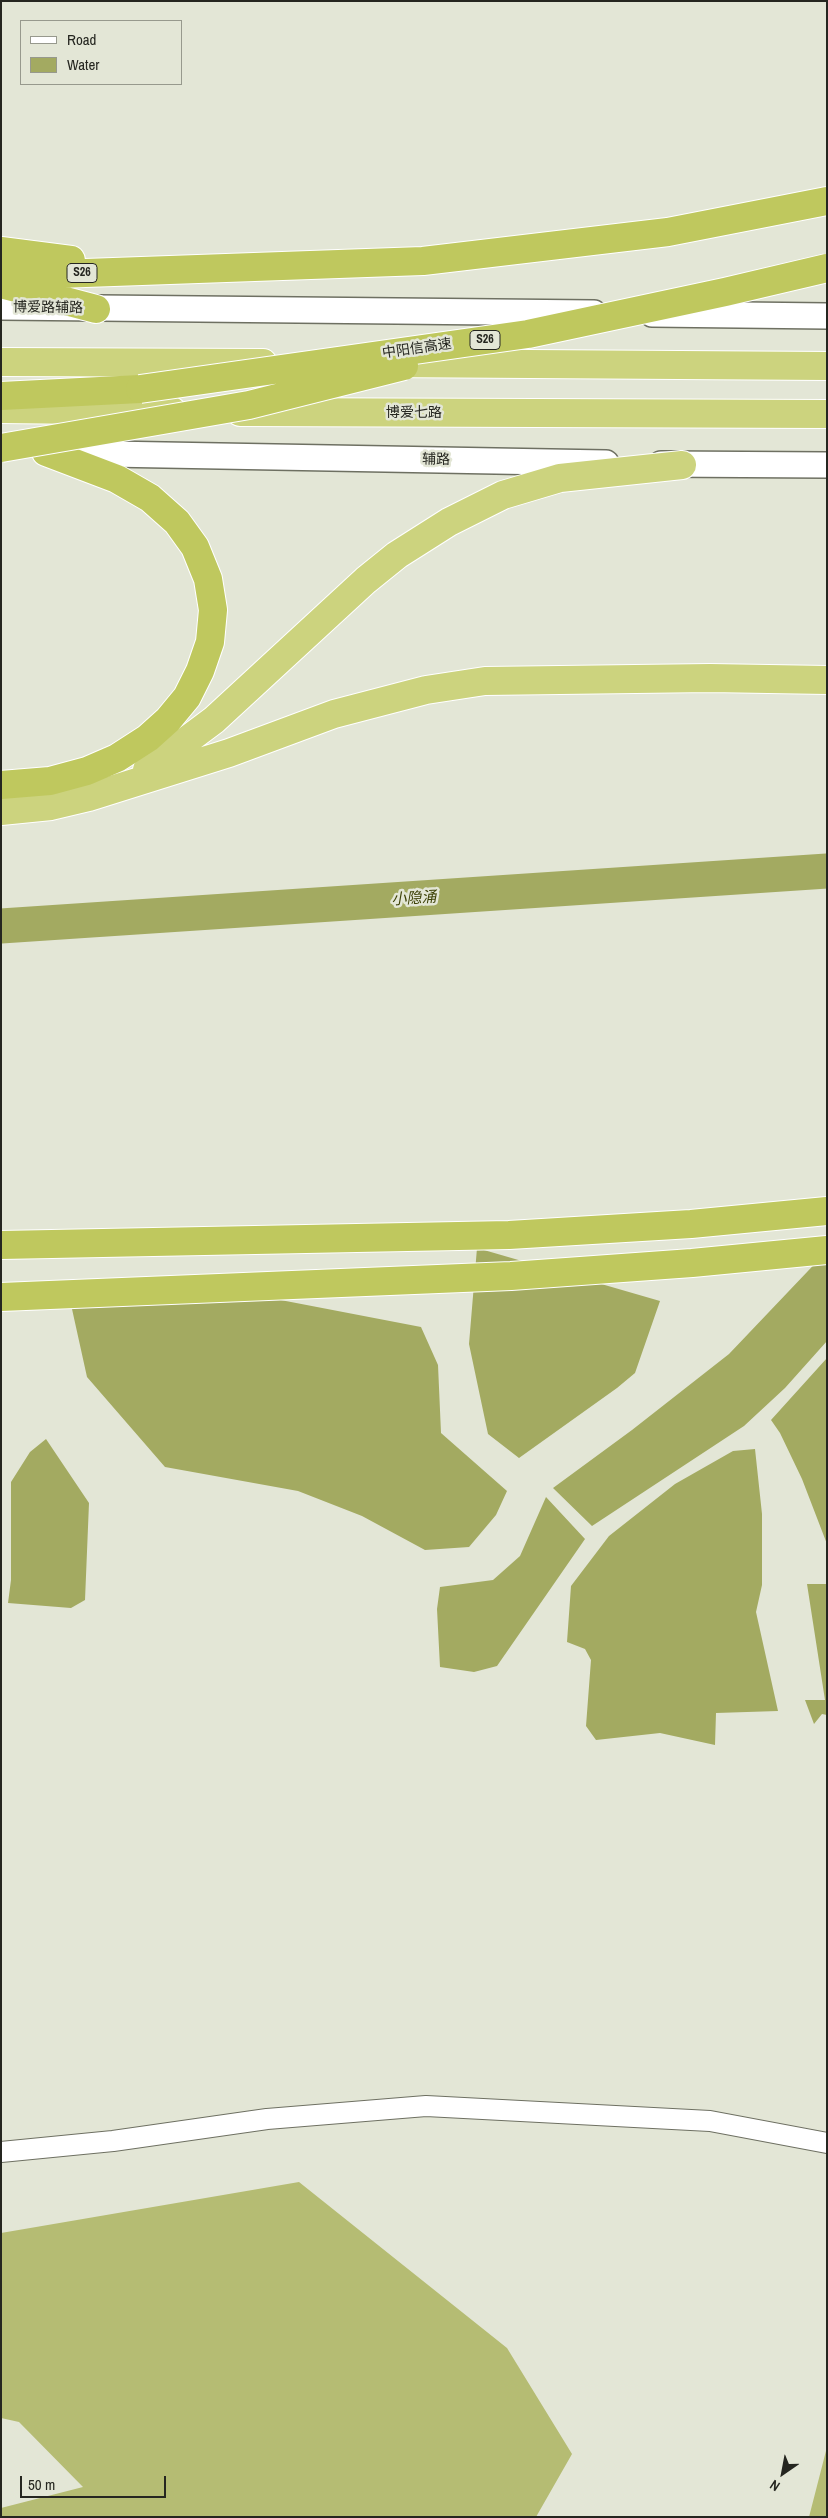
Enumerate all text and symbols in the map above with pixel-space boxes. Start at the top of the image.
legend [20,20,182,85]
text: Road [67,29,96,50]
text: Water [67,54,99,75]
road number: S26 [67,264,97,282]
street label: 博爱路辅路 [13,299,83,317]
road number: S26 [470,330,500,350]
street label: 中阳信高速 [381,336,453,362]
street label: 博爱七路 [386,405,442,421]
street label: 辅路 [422,451,450,469]
water label: 小隐涌 [391,888,437,910]
north arrow [758,2448,808,2498]
scale bar [22,2466,169,2498]
text: 50 m [28,2474,55,2495]
text: N [766,2476,783,2495]

